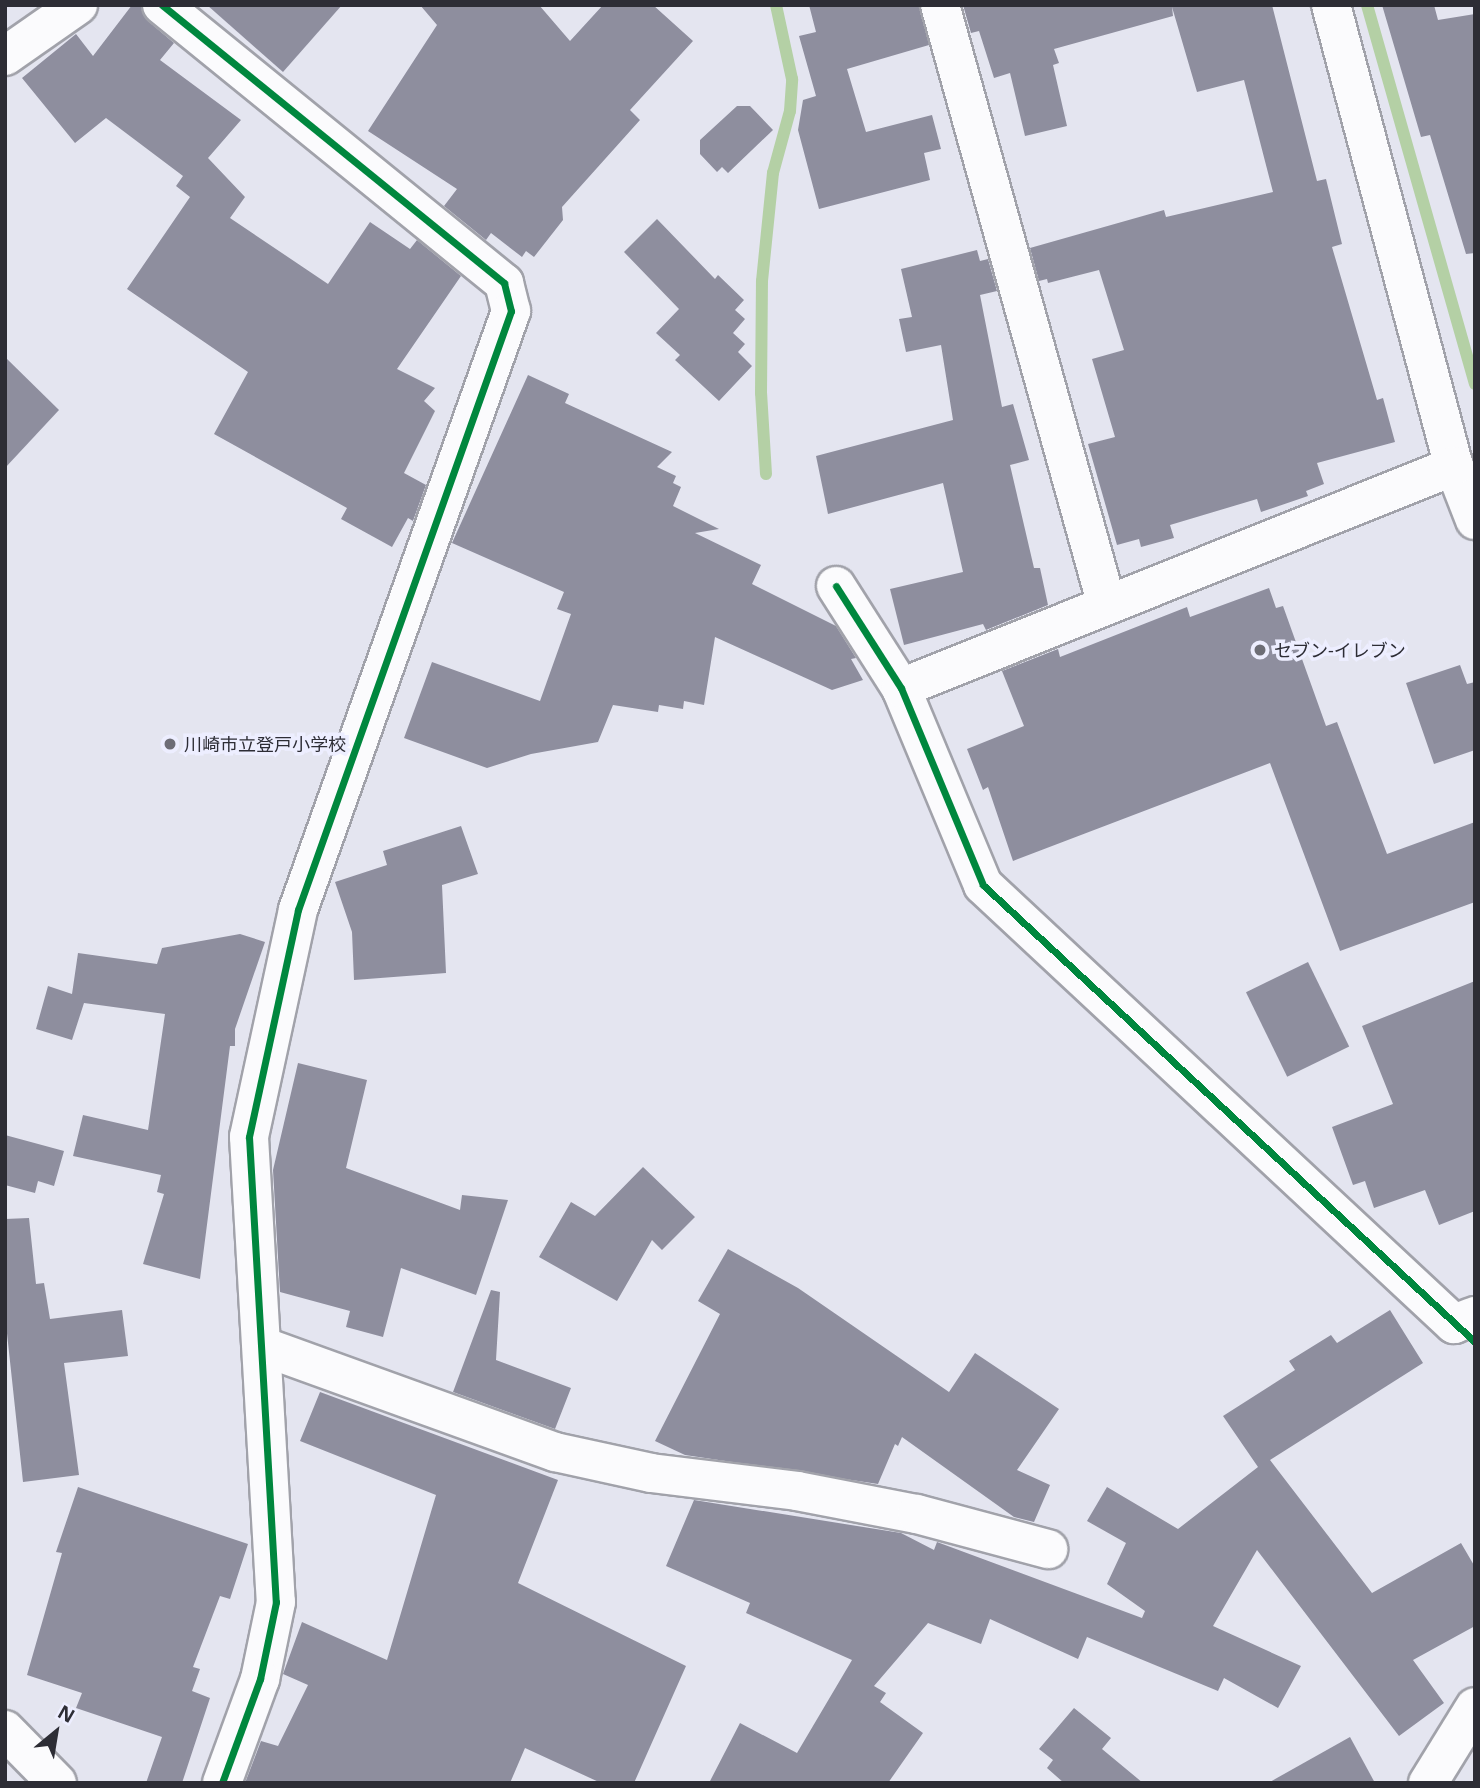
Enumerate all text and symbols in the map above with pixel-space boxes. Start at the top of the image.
place label: セブン-イレブン [1274,639,1406,661]
marker: セブン-イレブン [1252,642,1268,658]
place label: 川崎市立登戸小学校 [184,733,346,755]
marker: 川崎市立登戸小学校 [162,736,178,752]
north arrow [21,1697,91,1767]
text: N [53,1699,80,1729]

